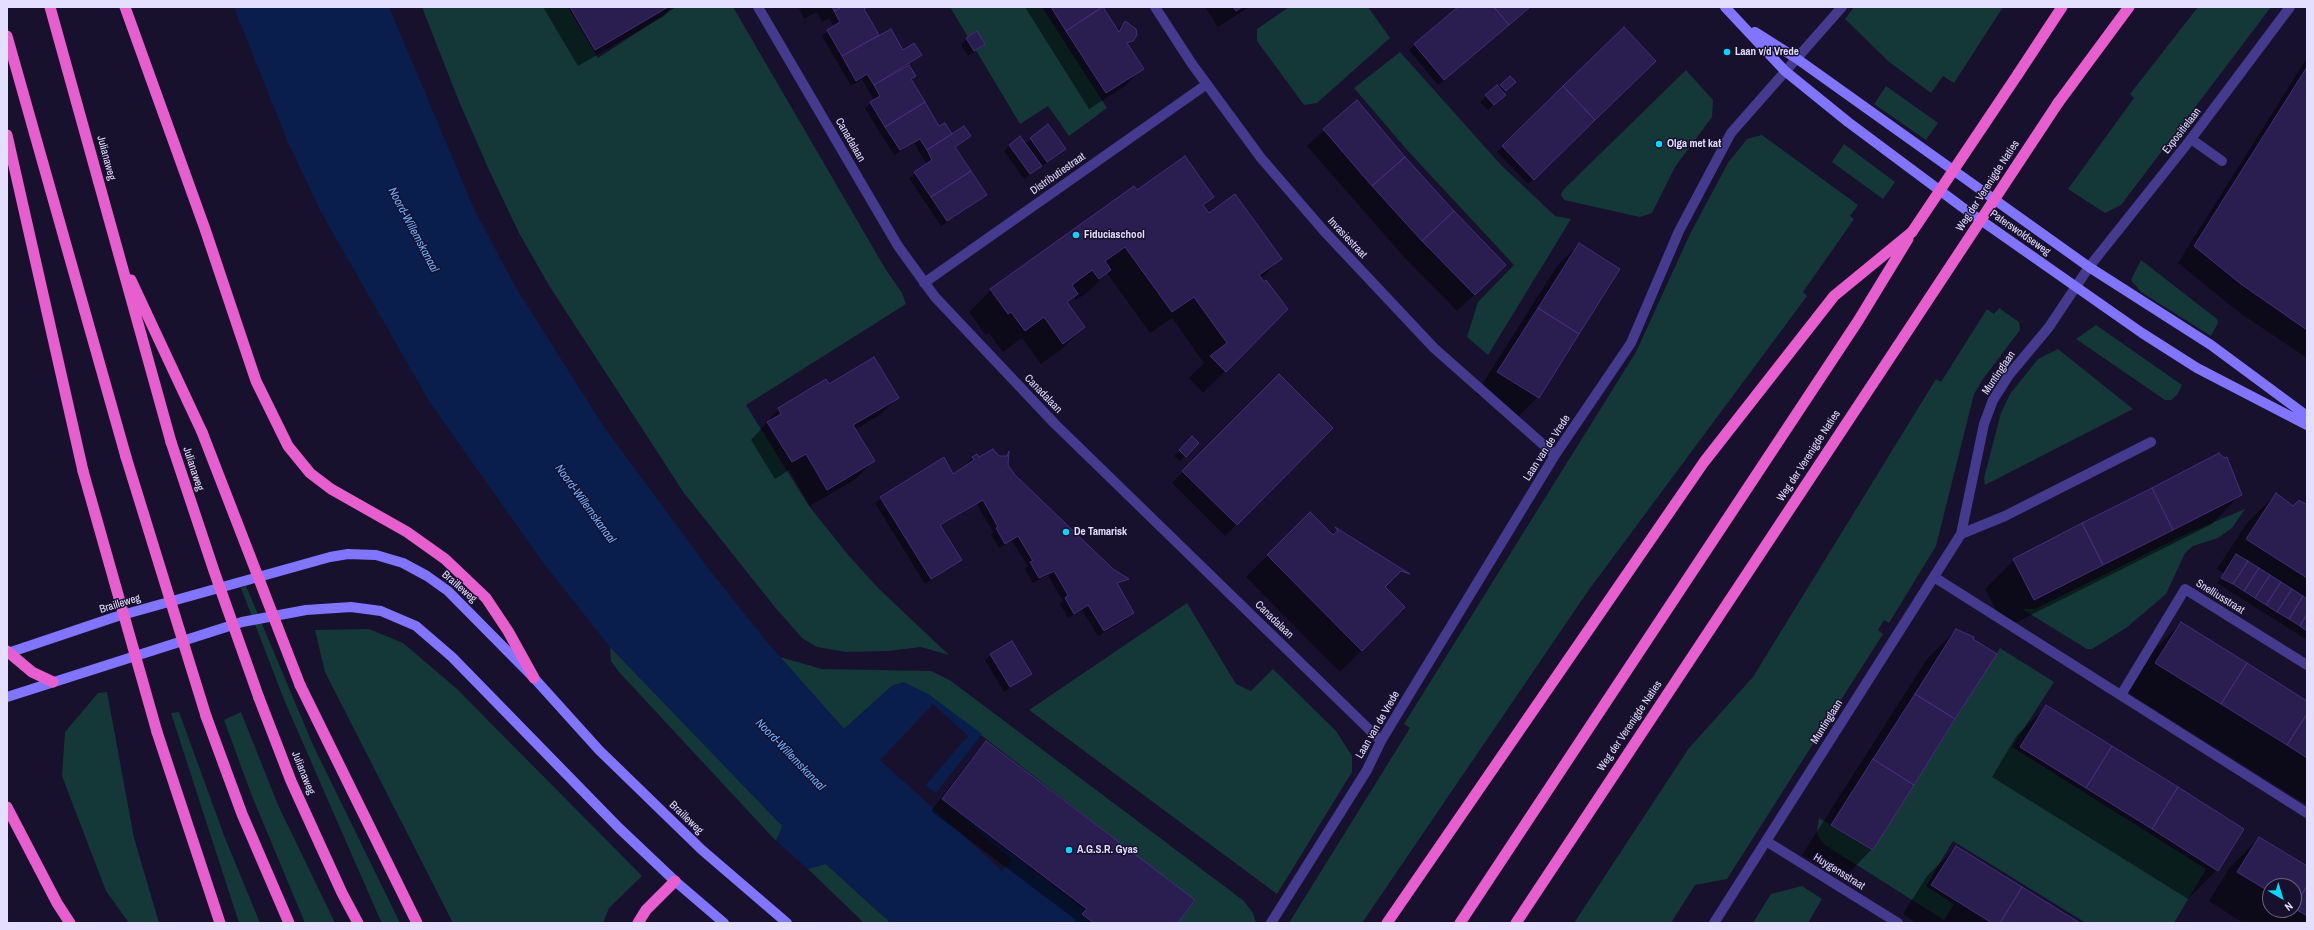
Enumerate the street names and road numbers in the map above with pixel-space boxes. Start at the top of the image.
street label: Expositielaan [2160,105,2204,157]
street label: Canadalaan [832,116,868,164]
street label: Julianaweg [94,134,118,182]
street label: Weg der Verenigde Naties [1954,138,2022,234]
street label: Distributiestraat [1028,150,1088,198]
street label: Paterswoldseweg [1987,207,2053,259]
street label: Invasiestraat [1325,215,1369,261]
street label: Muntinglaan [1980,349,2018,397]
street label: Canadalaan [1021,372,1065,416]
street label: Weg der Verenigde Naties [1775,408,1843,504]
street label: Laan van de Vrede [1521,413,1573,483]
street label: Julianaweg [180,445,206,493]
street label: Brailleweg [439,568,479,606]
street label: Snelliusstraat [2193,577,2247,617]
street label: Brailleweg [98,592,142,616]
street label: Canadalaan [1252,598,1296,642]
street label: Weg der Verenigde Naties [1595,678,1665,774]
street label: Laan van de Vrede [1353,689,1403,761]
street label: Muntinglaan [1808,697,1846,747]
street label: Julianaweg [288,749,318,797]
street label: Brailleweg [666,799,706,837]
street label: Huygensstraat [1811,851,1867,893]

